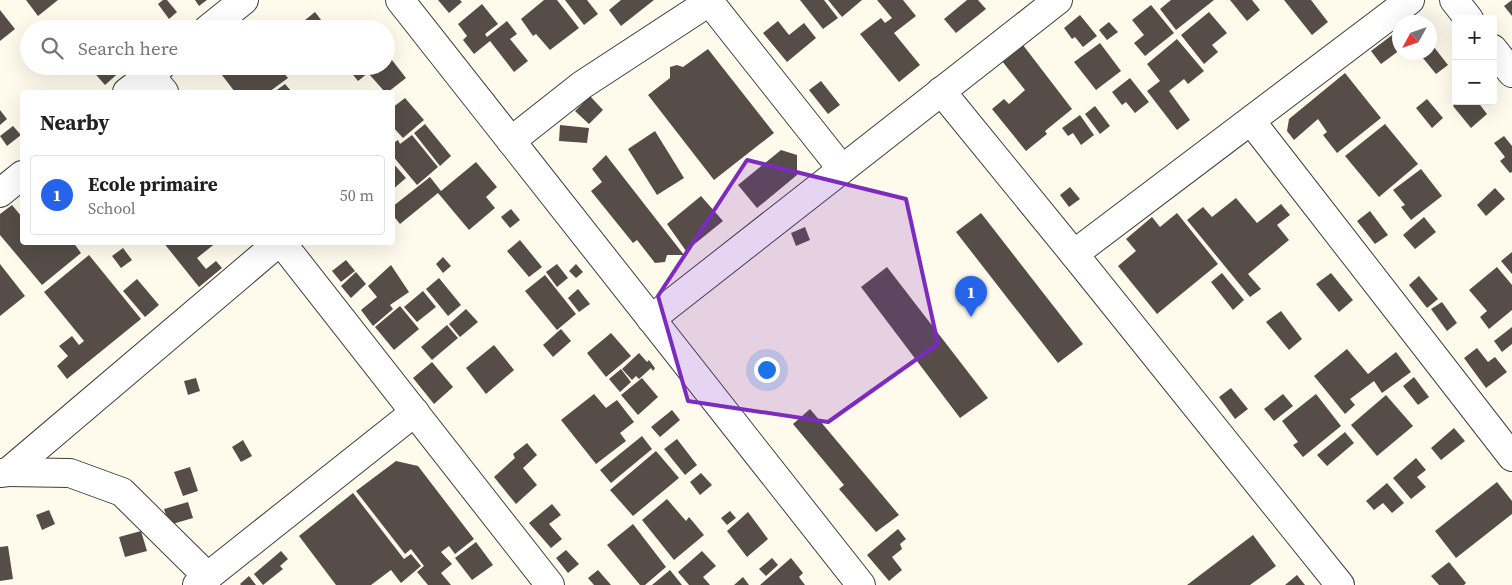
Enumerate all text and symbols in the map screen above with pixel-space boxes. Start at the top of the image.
north arrow [1392,15,1437,60]
map controls [1452,15,1497,105]
button: + [1452,15,1497,60]
search box [20,20,395,75]
icon: search [38,34,66,62]
text: Search here [78,35,178,61]
button: − [1452,60,1497,105]
text: Nearby [40,108,110,137]
text: Ecole primaire [88,171,218,197]
text: 1 [53,184,61,206]
text: 50 m [340,184,374,206]
text: School [88,197,136,219]
pin: 1 [955,276,987,317]
your location [754,357,780,383]

